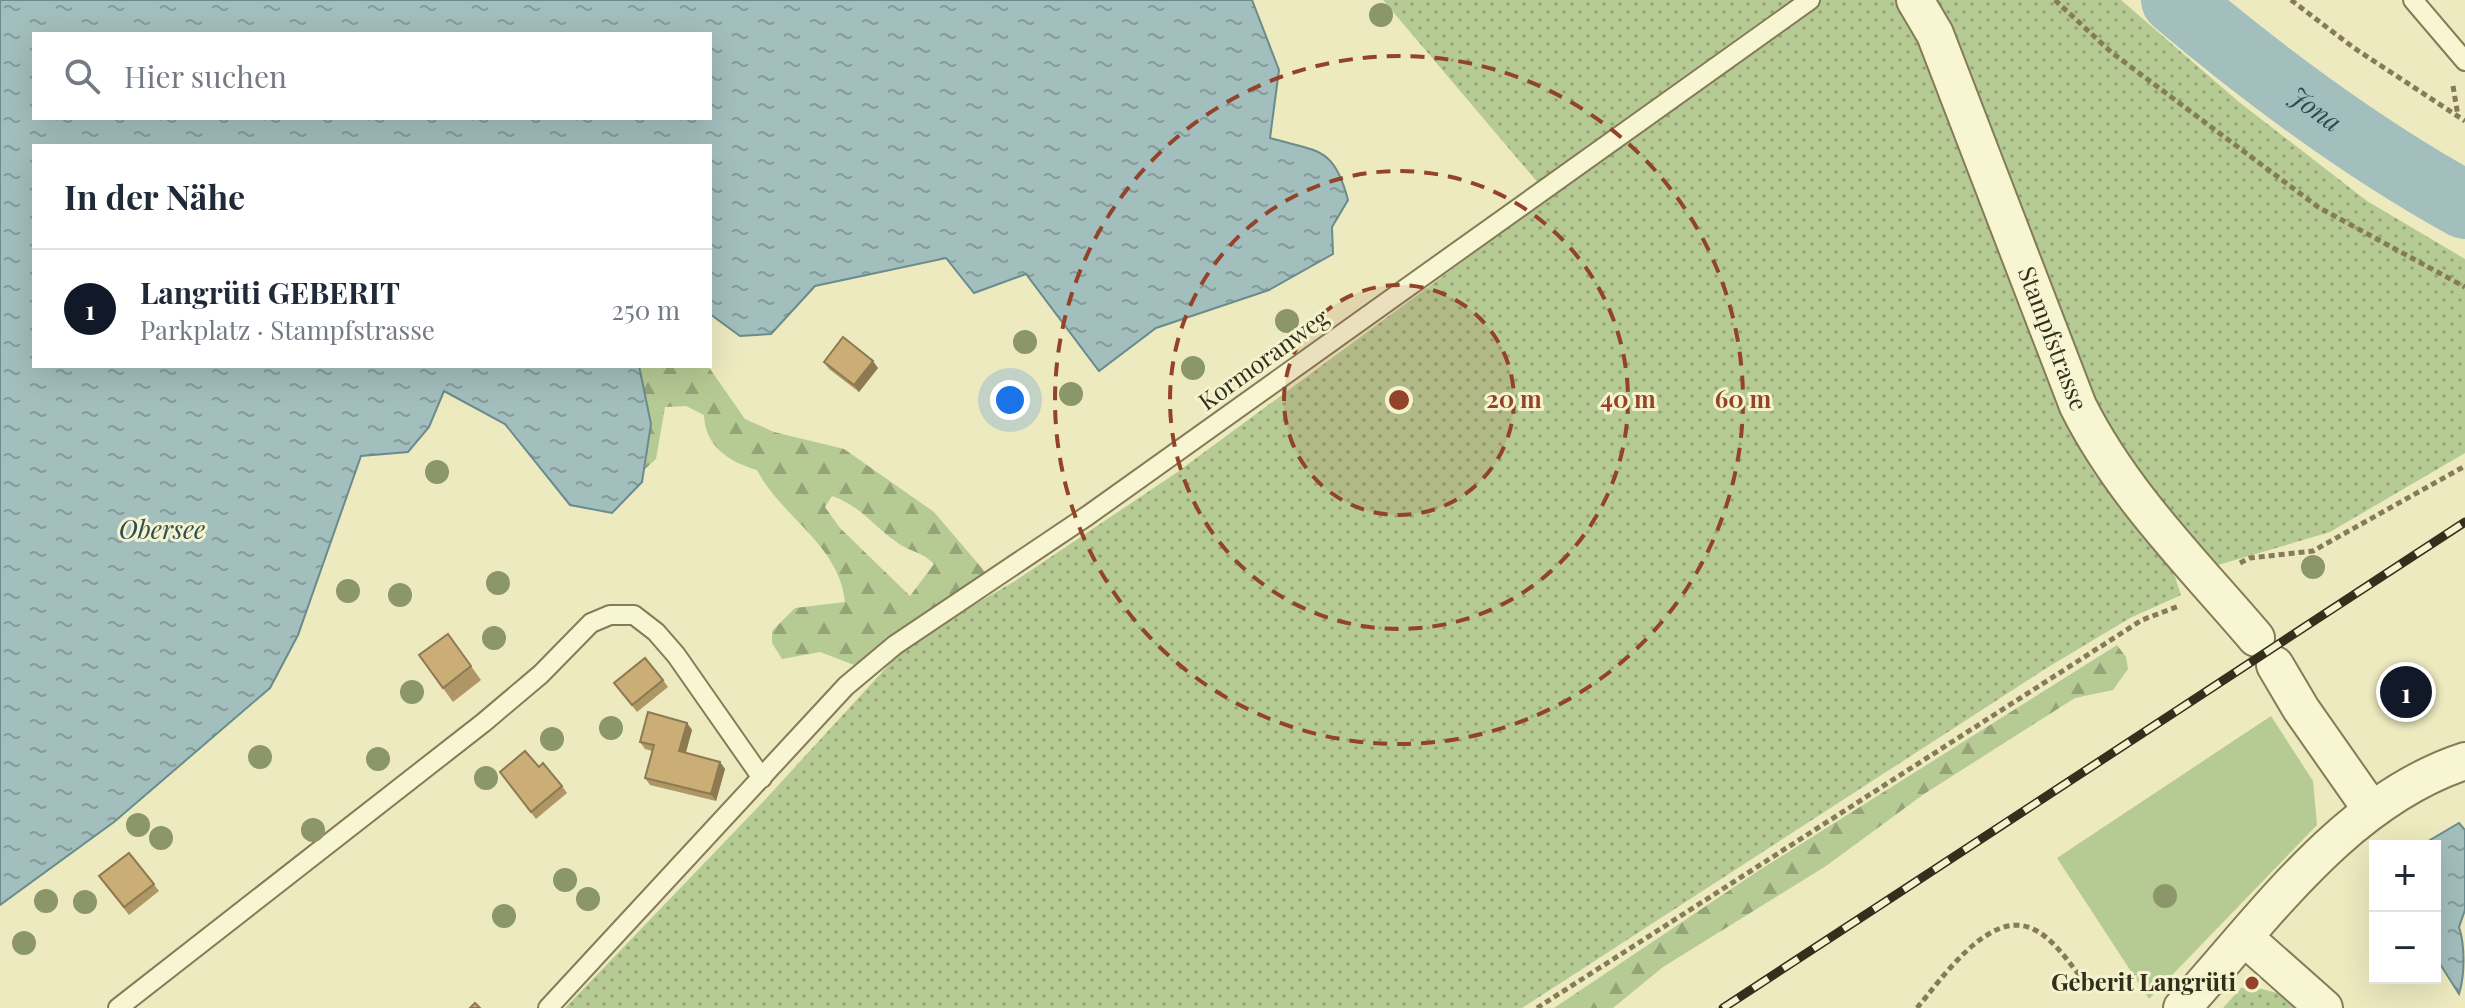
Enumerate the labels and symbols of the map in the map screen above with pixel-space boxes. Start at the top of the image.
water label: Jona [2283,78,2349,139]
street label: Stampfstrasse [2012,261,2096,415]
street label: Kormoranweg [1191,300,1335,417]
your location [990,380,1030,420]
text: 20 m [1486,382,1542,414]
text: 40 m [1600,382,1656,414]
text: 60 m [1715,382,1771,414]
centre of rings [1385,386,1413,414]
water label: Obersee [119,511,205,546]
pin: 1 [2380,662,2432,722]
place label: Geberit Langrüti [2051,965,2236,997]
marker: Geberit Langrüti [2243,974,2261,992]

